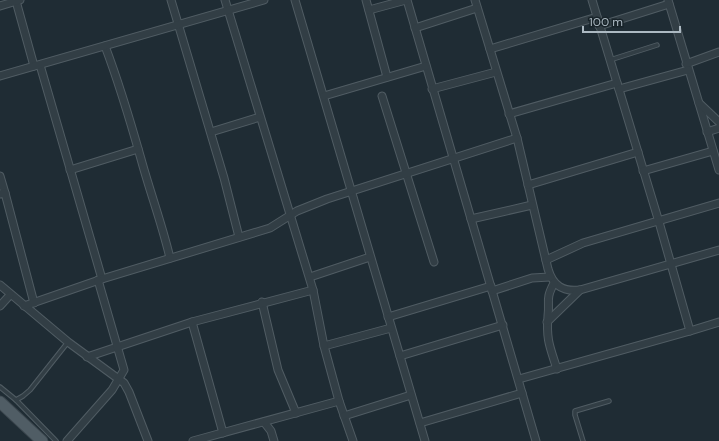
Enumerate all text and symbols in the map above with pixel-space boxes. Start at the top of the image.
scale bar [583,8,680,34]
text: 100 m [589,14,623,30]

